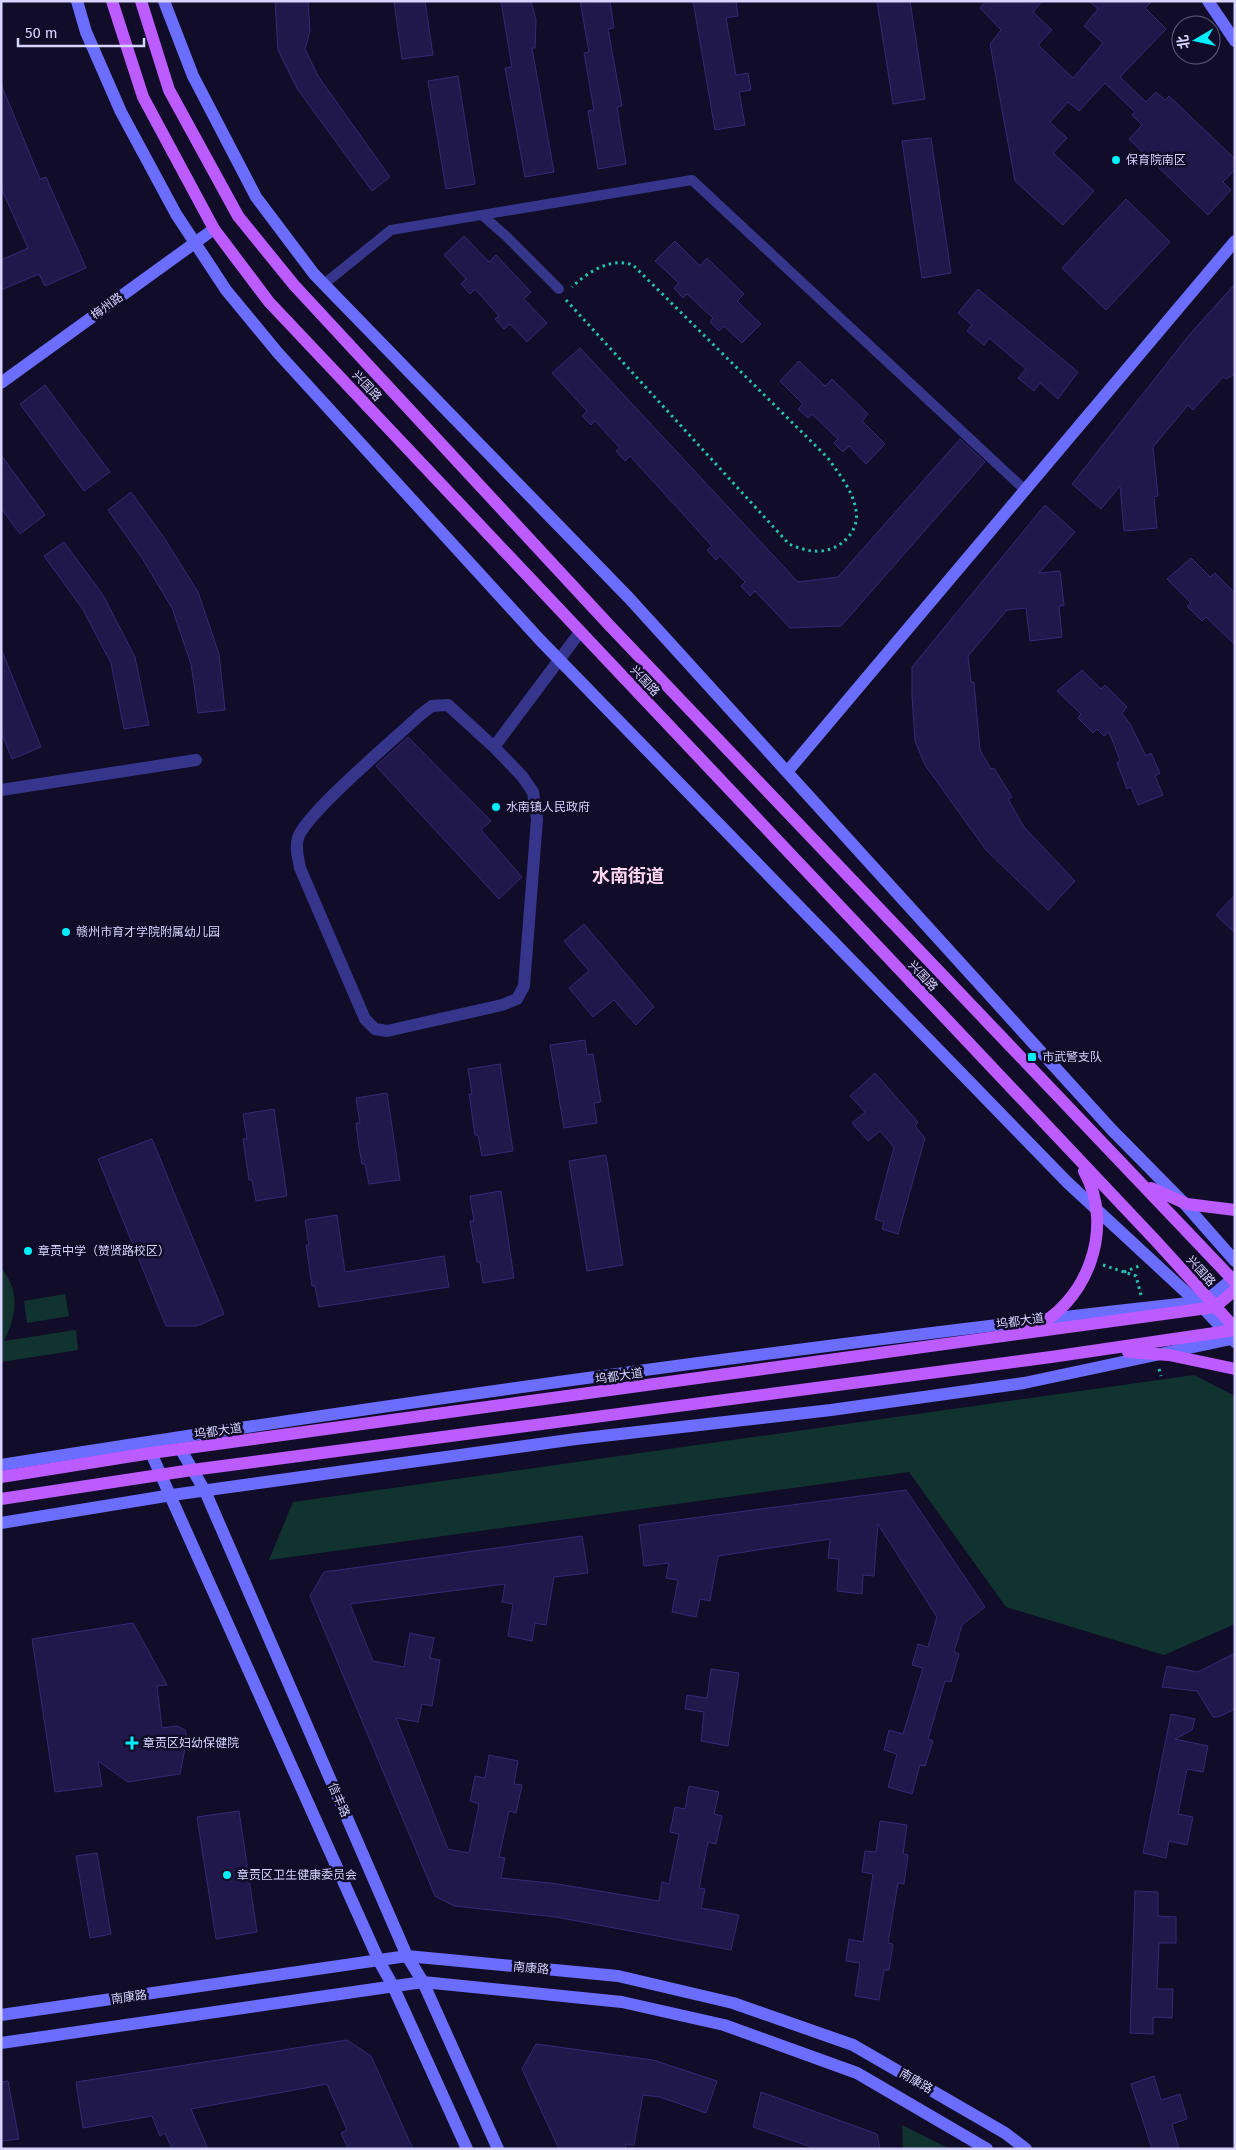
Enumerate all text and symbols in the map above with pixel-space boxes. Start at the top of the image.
scale bar [18,15,144,47]
north arrow [1171,15,1221,65]
text: 50 m [25,24,58,42]
text: 北 [1174,34,1193,50]
place label: 保育院南区 [1126,153,1186,167]
marker: 保育院南区 [1110,154,1122,166]
street label: 梅州路 [88,290,126,322]
street label: 兴国路 [350,368,384,404]
street label: 兴国路 [628,663,662,699]
place label: 水南镇人民政府 [506,800,590,814]
marker: 水南镇人民政府 [490,801,502,813]
district label: 水南街道 [592,865,664,887]
place label: 赣州市育才学院附属幼儿园 [76,925,220,939]
marker: 赣州市育才学院附属幼儿园 [60,926,72,938]
street label: 兴国路 [906,958,940,994]
place label: 市武警支队 [1042,1050,1102,1064]
marker: 市武警支队 [1026,1051,1038,1063]
place label: 章贡中学（赞贤路校区） [38,1244,170,1258]
marker: 章贡中学（赞贤路校区） [22,1245,34,1257]
street label: 兴国路 [1184,1253,1218,1289]
street label: 坞都大道 [995,1311,1045,1331]
street label: 坞都大道 [594,1366,644,1386]
street label: 坞都大道 [193,1421,243,1441]
marker: 章贡区妇幼保健院 [125,1736,139,1750]
place label: 章贡区妇幼保健院 [143,1736,239,1750]
street label: 信丰路 [326,1781,352,1819]
place label: 章贡区卫生健康委员会 [237,1868,357,1882]
marker: 章贡区卫生健康委员会 [221,1869,233,1881]
street label: 南康路 [512,1959,550,1977]
street label: 南康路 [110,1988,148,2006]
street label: 南康路 [897,2066,935,2096]

